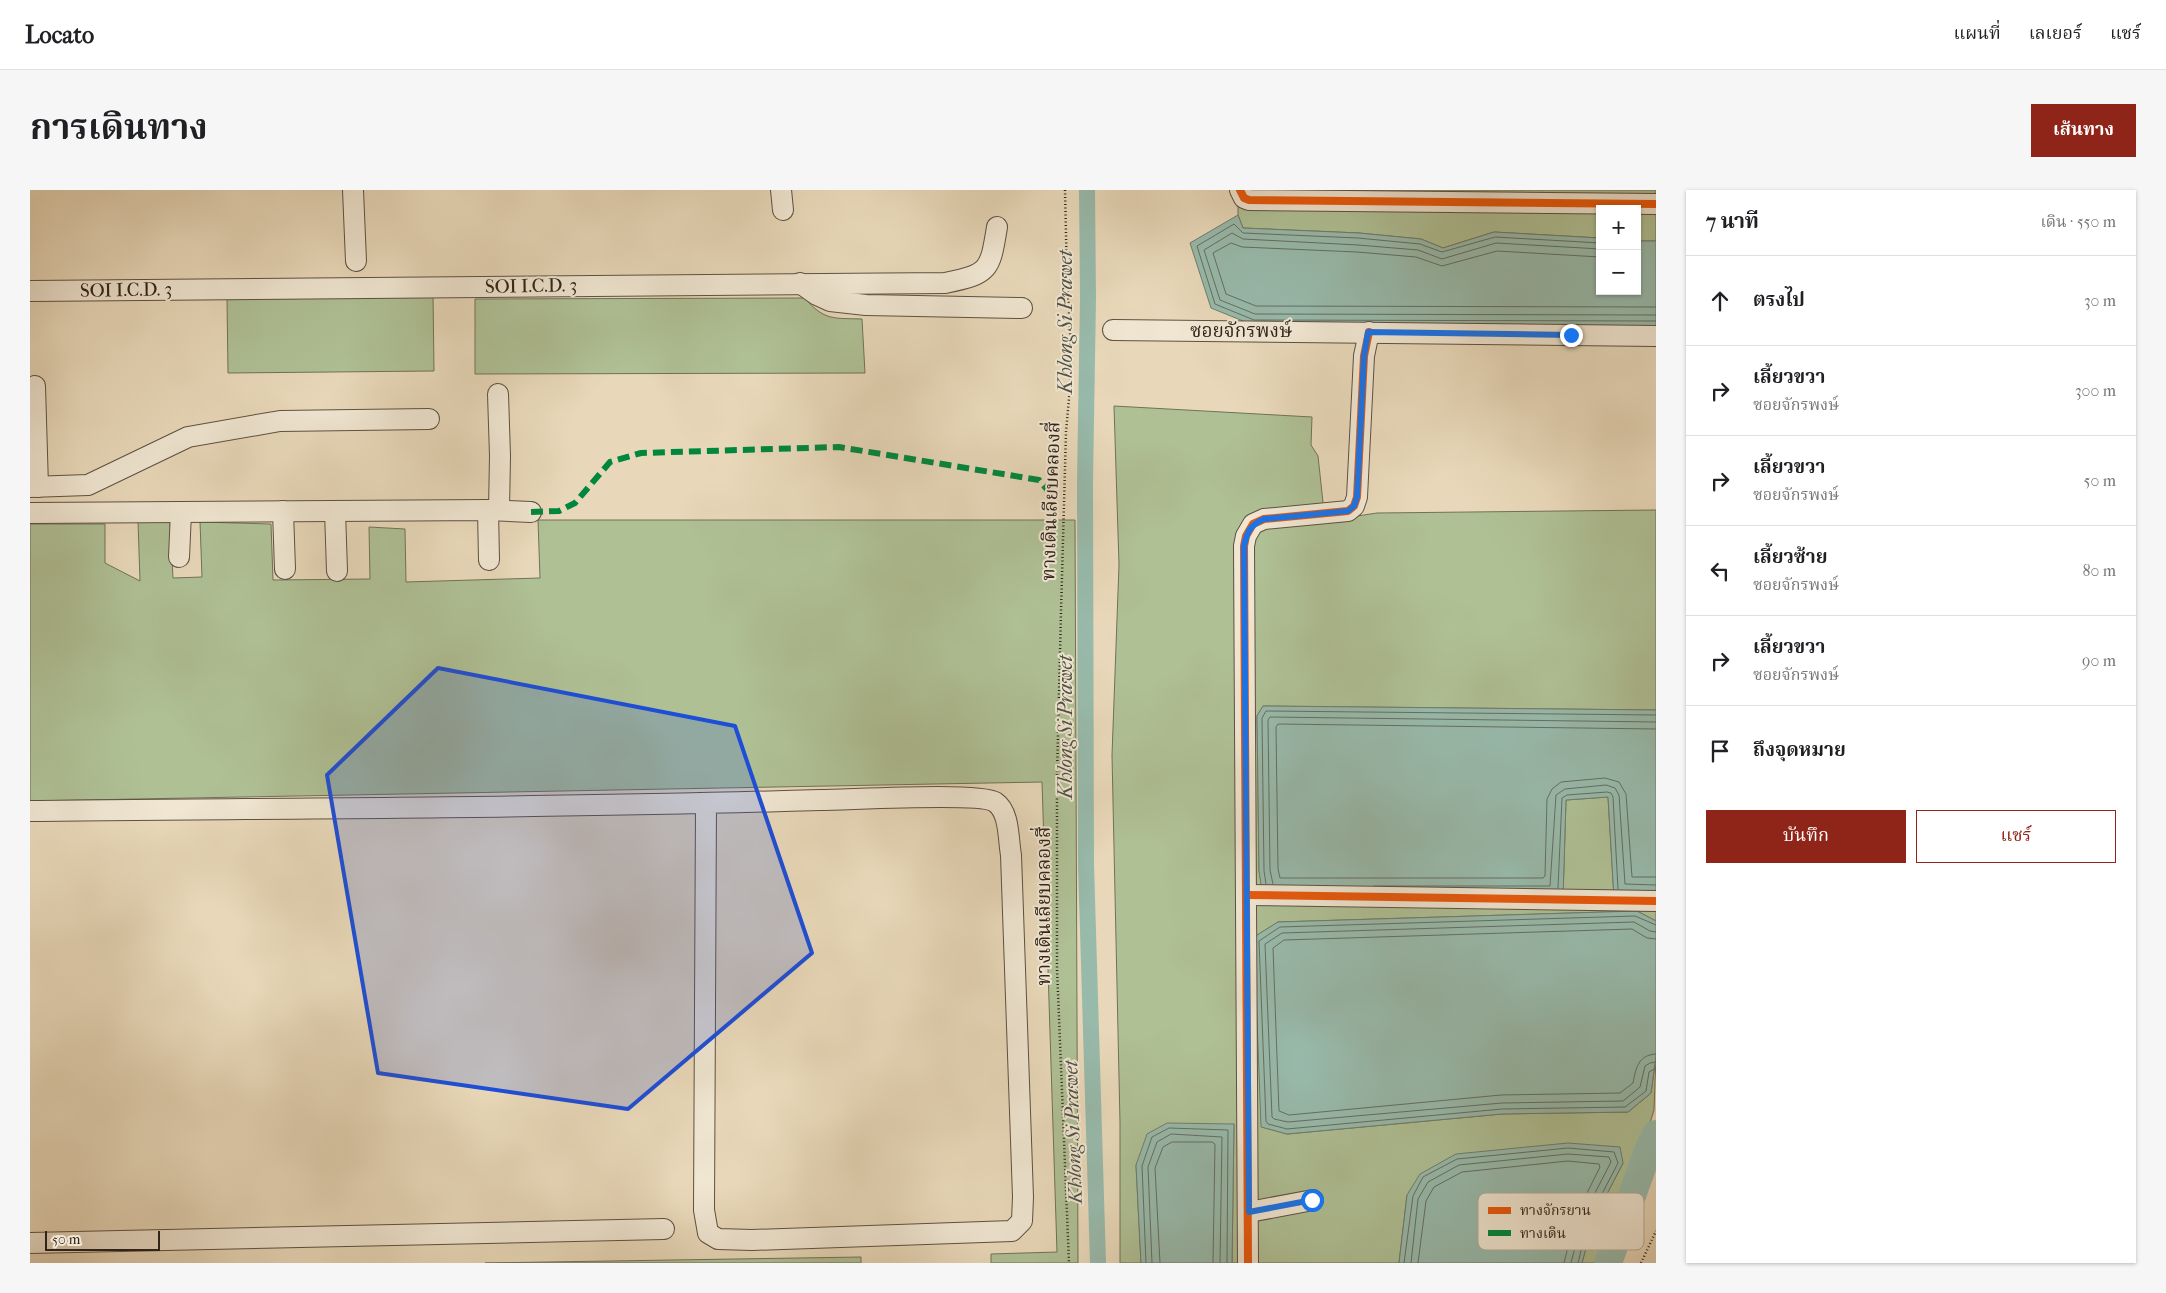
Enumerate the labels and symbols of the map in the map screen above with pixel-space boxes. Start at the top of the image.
water label: Khlong Si Prawet [1054,248,1077,396]
street label: SOI I.C.D. 3 [485,274,577,298]
street label: SOI I.C.D. 3 [80,278,172,302]
street label: ซอยจักรพงษ์ [1190,319,1292,342]
route end [1560,324,1583,347]
street label: ทางเดินเลียบคลองสี่ [1033,421,1065,581]
water label: Khlong Si Prawet [1054,653,1077,801]
street label: ทางเดินเลียบคลองสี่ [1029,826,1055,986]
water label: Khlong Si Prawet [1059,1058,1087,1206]
route start [1301,1189,1324,1212]
legend [1478,1193,1644,1250]
text: ทางจักรยาน [1520,1202,1591,1219]
text: ทางเดิน [1520,1225,1566,1242]
scale bar [45,1228,160,1251]

